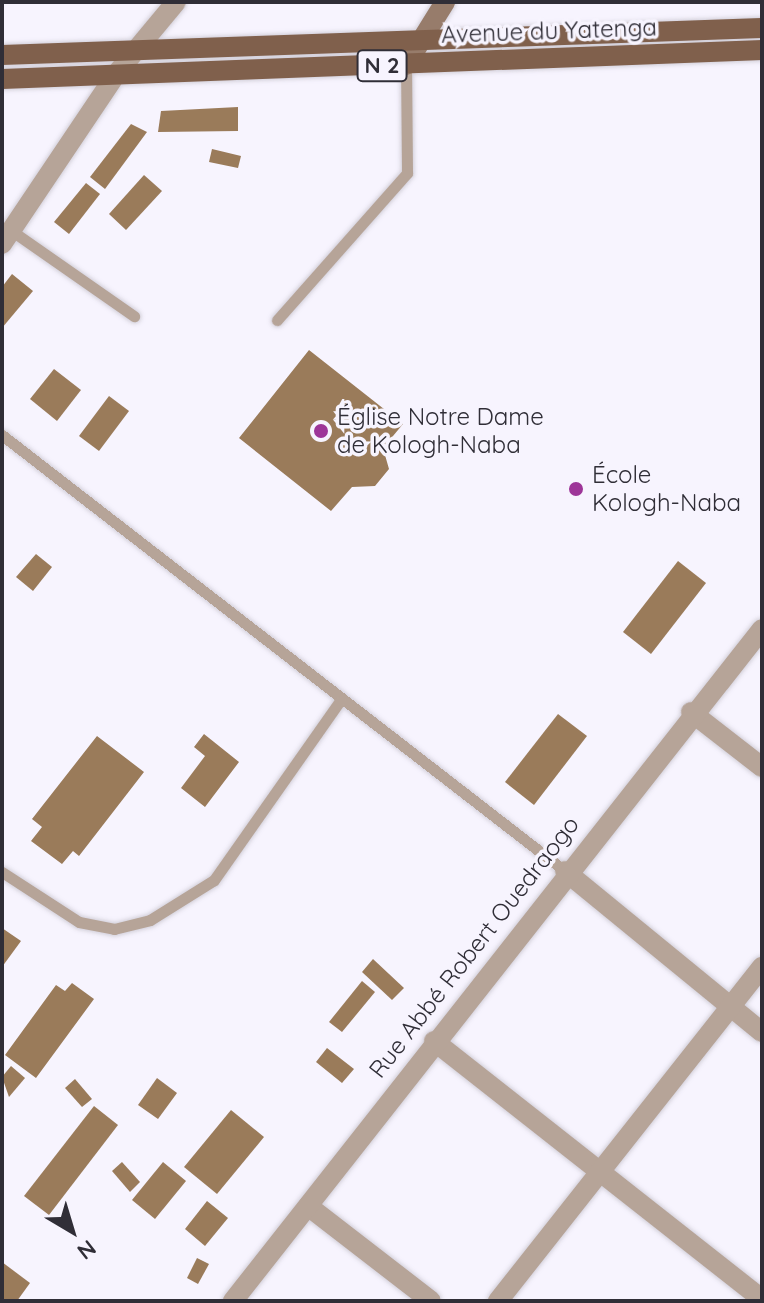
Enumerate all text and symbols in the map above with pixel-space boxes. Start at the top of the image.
street label: Avenue du Yatenga [441,13,657,49]
road number: N 2 [356,48,408,84]
place label: Église Notre Dame de Kologh-Naba [337,403,544,459]
marker: Église Notre Dame de Kologh-Naba [312,422,330,440]
place label: École Kologh-Naba [592,461,741,517]
marker: École Kologh-Naba [567,480,585,498]
street label: Rue Abbé Robert Ouedraogo [363,810,585,1084]
north arrow [32,1191,112,1271]
text: N [72,1234,102,1266]

